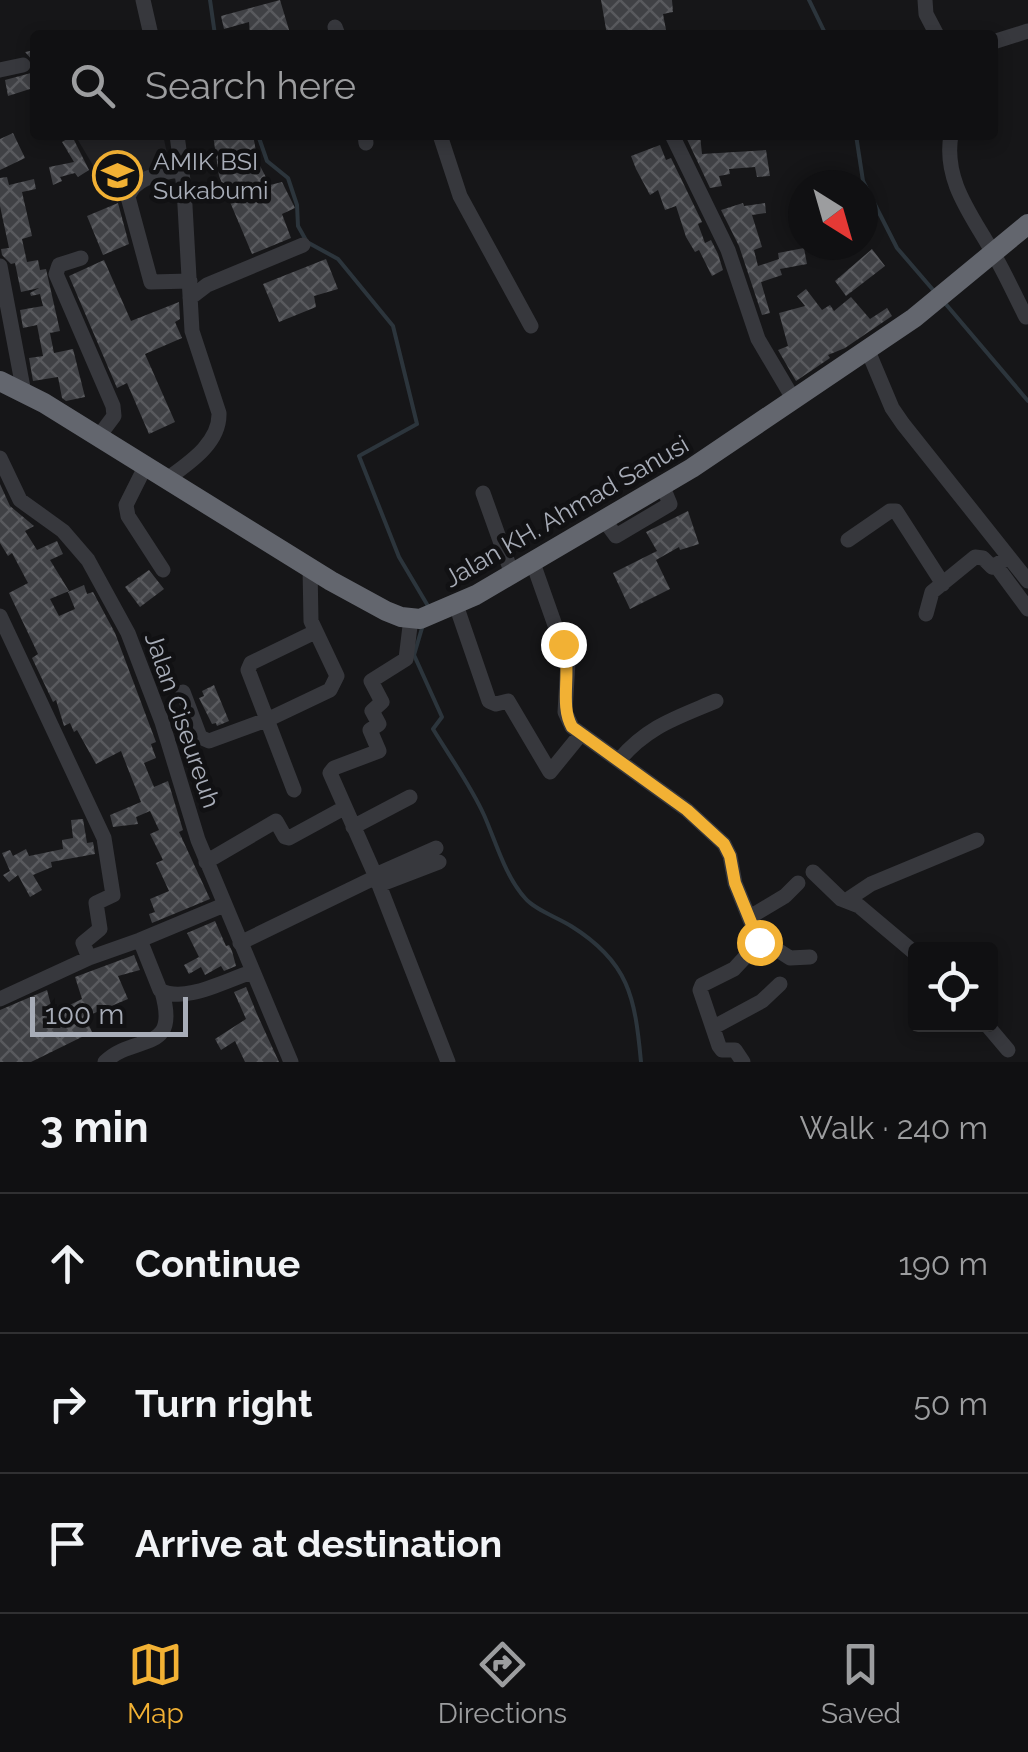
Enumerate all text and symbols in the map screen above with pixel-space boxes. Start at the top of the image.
search box [30,30,998,140]
icon: search [65,58,120,113]
text: Search here [145,63,356,108]
place label: AMIK BSI Sukabumi [153,146,269,205]
school or university icon: AMIK BSI Sukabumi [92,149,144,201]
north arrow [788,170,878,260]
street label: Jalan KH. Ahmad Sanusi [438,429,694,593]
route end [541,622,587,668]
street label: Jalan Ciseureuh [139,628,227,812]
route start [737,920,783,966]
map controls [908,942,998,1032]
button: locate [908,942,998,1032]
scale bar [30,992,188,1036]
text: 100 m [45,998,124,1031]
text: 3 min [40,1103,149,1152]
text: Walk · 240 m [799,1109,988,1146]
icon: ahead [40,1236,95,1291]
text: Continue [135,1241,300,1286]
text: 190 m [898,1245,988,1282]
icon: right [40,1376,95,1431]
text: Turn right [135,1381,312,1426]
text: 50 m [913,1385,988,1422]
icon: arrive [40,1516,95,1571]
text: Arrive at destination [135,1521,502,1566]
tab: Map [127,1637,184,1730]
tab: Directions [438,1637,567,1730]
tab: Saved [821,1637,901,1730]

